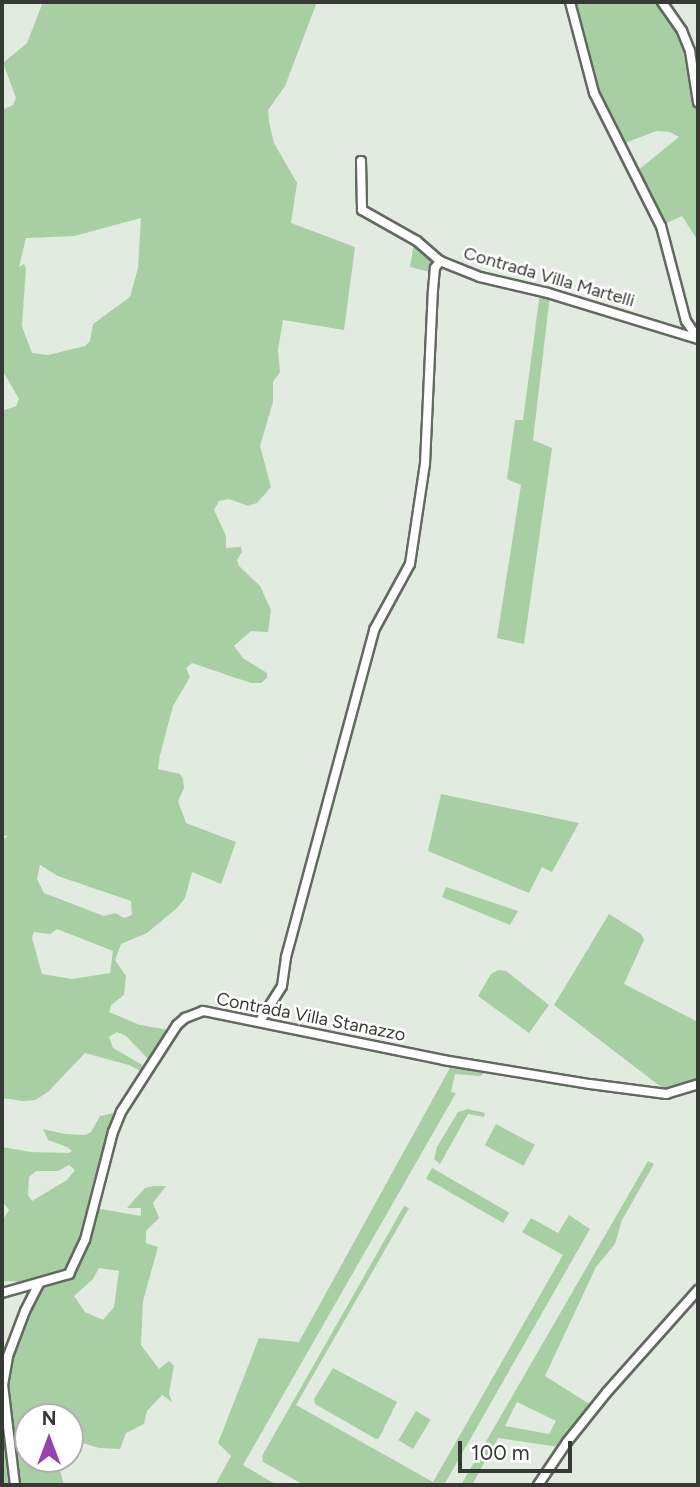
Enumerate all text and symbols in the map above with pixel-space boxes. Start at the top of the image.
street label: Contrada Villa Martelli [461,242,637,312]
street label: Contrada Villa Stanazzo [215,988,407,1046]
north arrow [14,1403,84,1473]
text: N [42,1407,56,1430]
scale bar [462,1428,576,1472]
text: 100 m [471,1440,530,1465]

